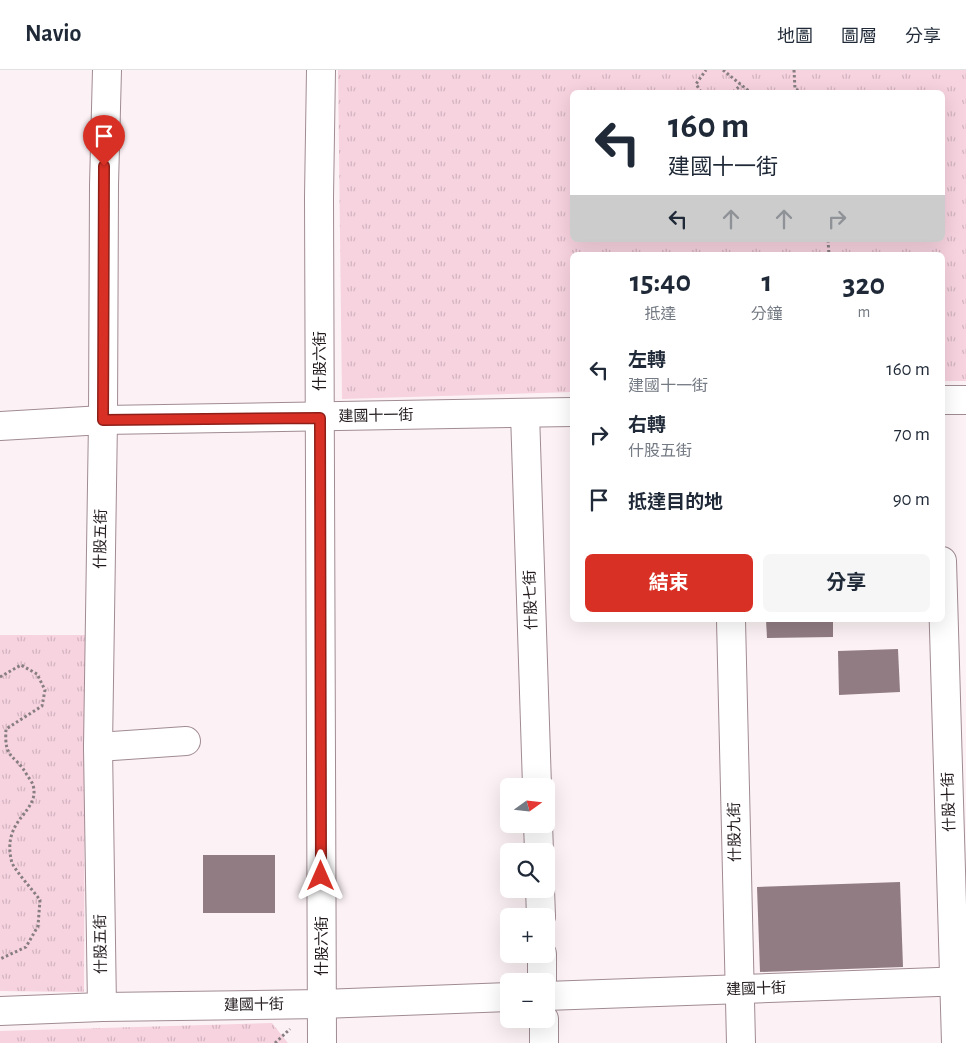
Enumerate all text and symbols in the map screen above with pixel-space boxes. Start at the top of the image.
text: Navio [25,22,81,46]
text: 地圖 [777,28,813,46]
text: 圖層 [841,28,877,46]
text: 分享 [905,28,941,46]
text: 160 m [668,109,749,144]
icon: left [585,110,650,175]
pin [83,115,125,166]
icon: arrive [90,122,118,150]
text: 建國十一街 [668,156,778,178]
icon: left [664,205,692,233]
icon: ahead [717,205,745,233]
icon: ahead [770,205,798,233]
icon: right [823,205,851,233]
text: 15:40 [630,267,691,297]
text: 1 [761,267,772,297]
text: 320 [843,270,885,300]
text: m [857,304,870,320]
text: 抵達 [644,306,676,322]
text: 分鐘 [751,306,783,322]
street label: 什股六街 [311,331,328,391]
text: 左轉 [628,351,666,370]
icon: left [585,356,613,384]
text: 160 m [886,360,930,379]
text: 建國十一街 [628,378,708,394]
street label: 建國十一街 [338,407,414,424]
text: 右轉 [628,416,666,435]
icon: right [585,421,613,449]
text: 70 m [894,425,930,444]
text: 什股五街 [628,443,692,459]
icon: arrive [585,486,613,514]
text: 90 m [893,490,930,509]
text: 抵達目的地 [628,493,723,512]
street label: 什股五街 [91,509,109,569]
button: 結束 [585,554,753,612]
button: 分享 [763,554,930,612]
street label: 什股七街 [520,570,540,630]
street label: 什股十街 [938,772,958,832]
north arrow [500,778,555,832]
map controls [500,778,555,1028]
street label: 什股九街 [725,802,743,862]
button: search [500,843,555,898]
position arrow [294,849,346,901]
button: + [500,908,555,963]
street label: 什股五街 [91,914,109,974]
street label: 什股六街 [313,916,330,976]
button: − [500,973,555,1028]
street label: 建國十街 [726,979,786,998]
street label: 建國十街 [224,996,284,1013]

